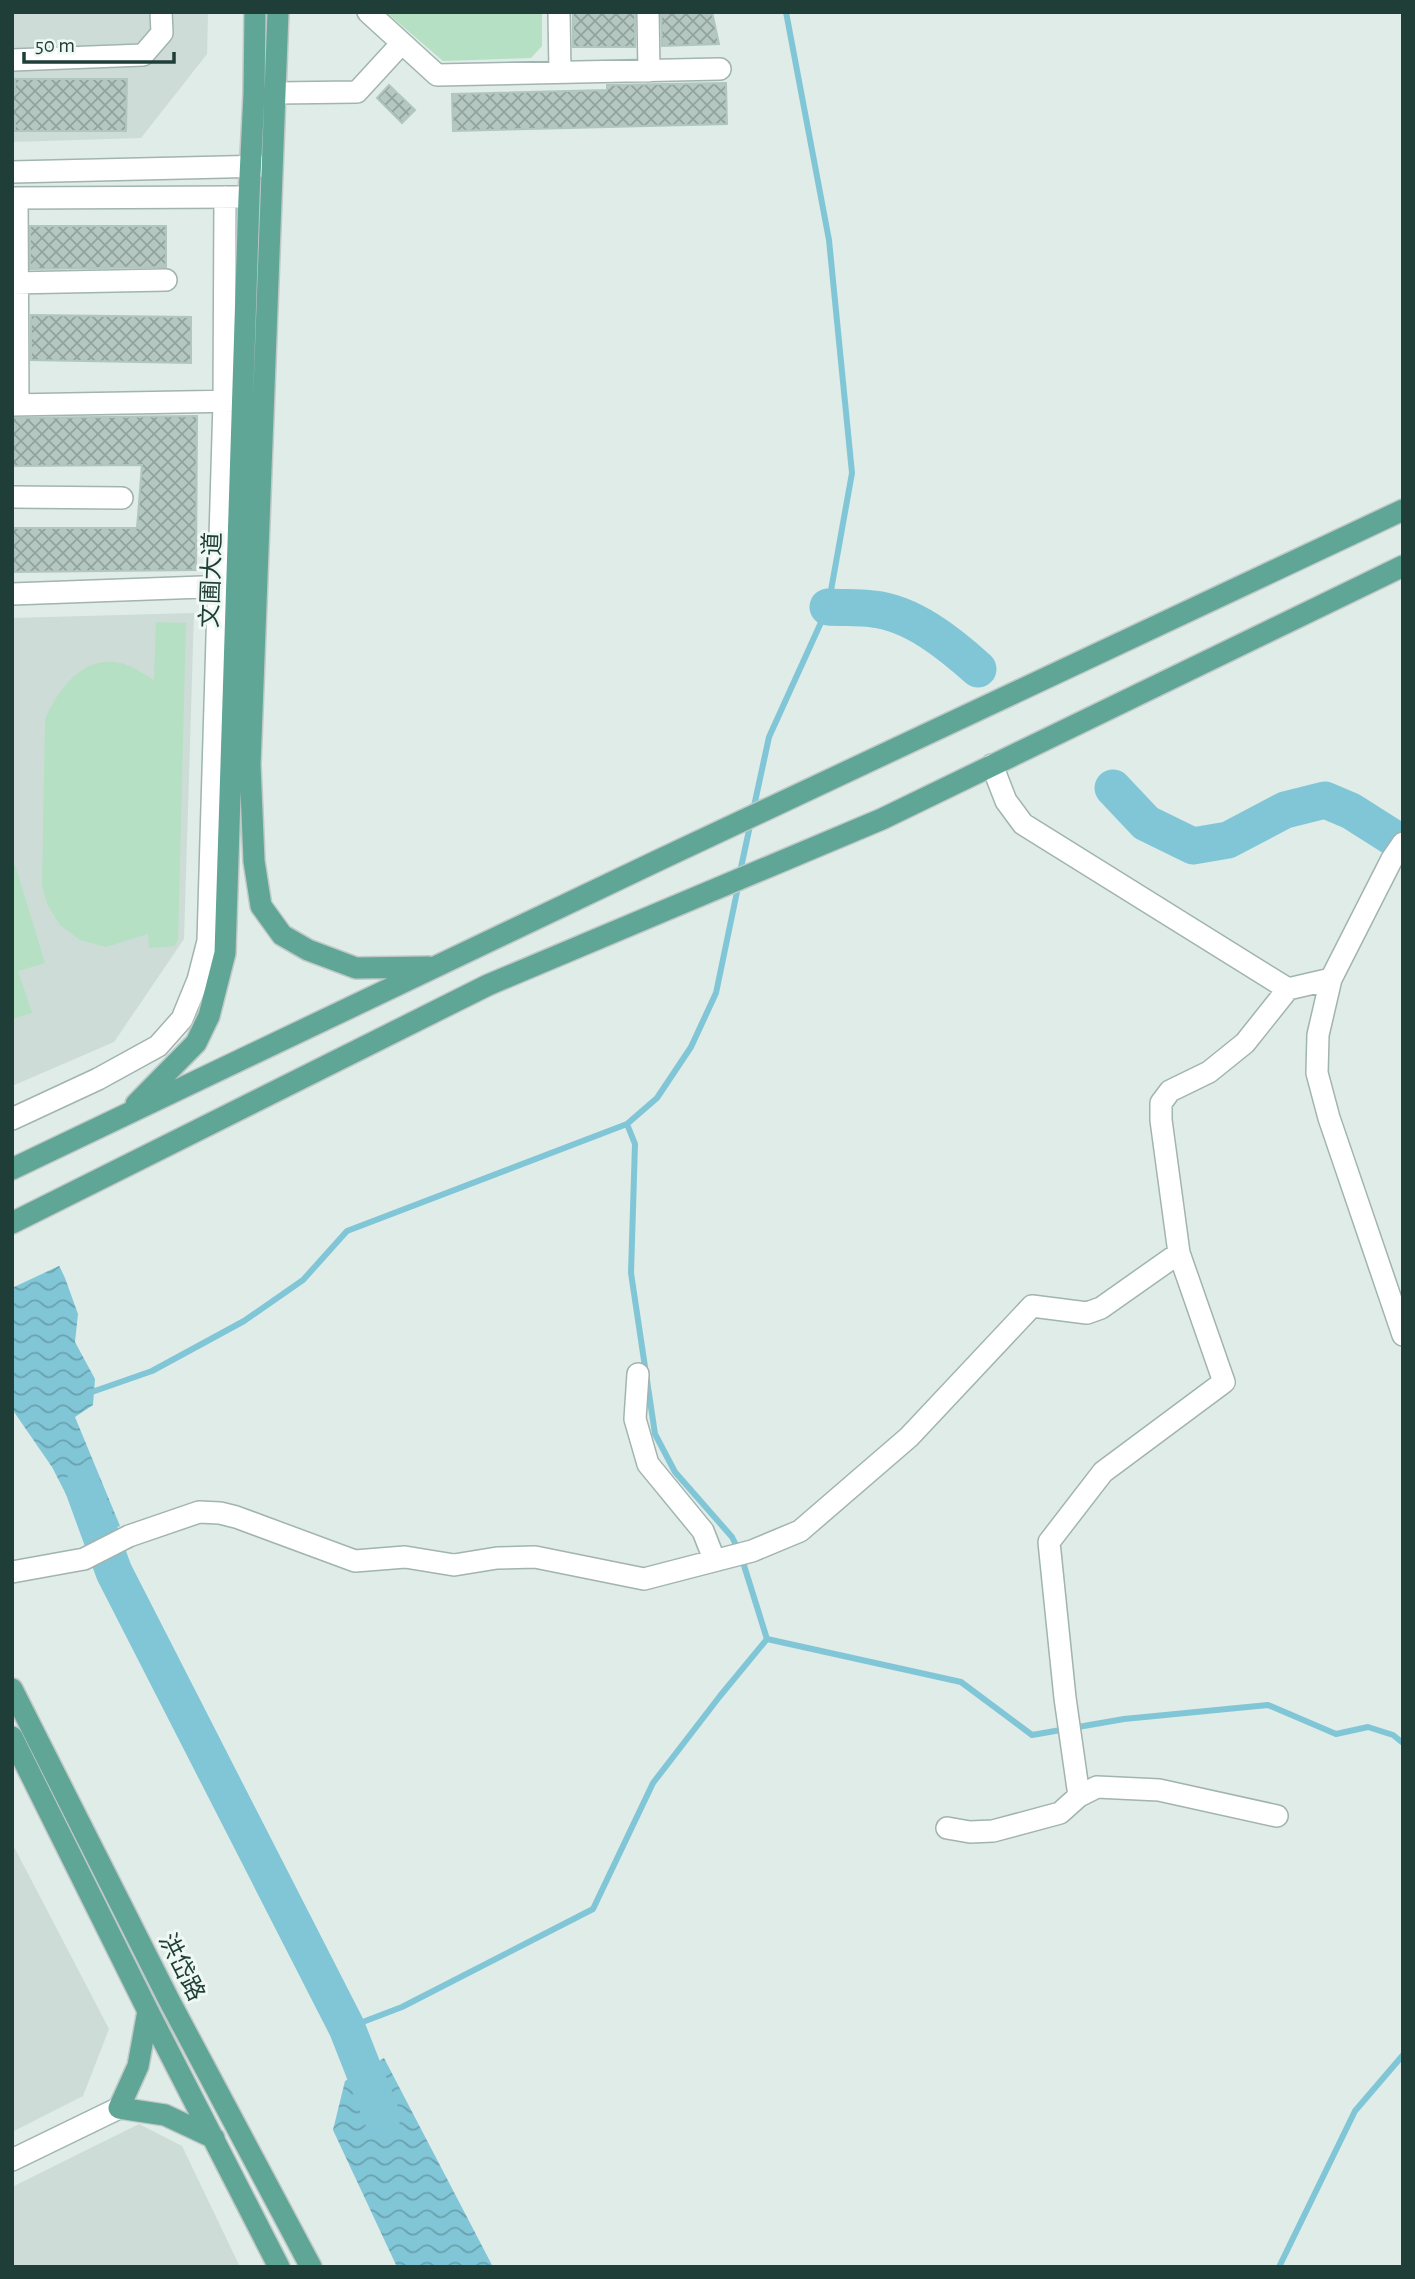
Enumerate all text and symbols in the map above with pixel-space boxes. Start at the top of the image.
scale bar [24,21,175,65]
text: 50 m [35,35,75,56]
street label: 文圃大道 [196,532,226,628]
street label: 洪岱路 [154,1929,210,2005]

